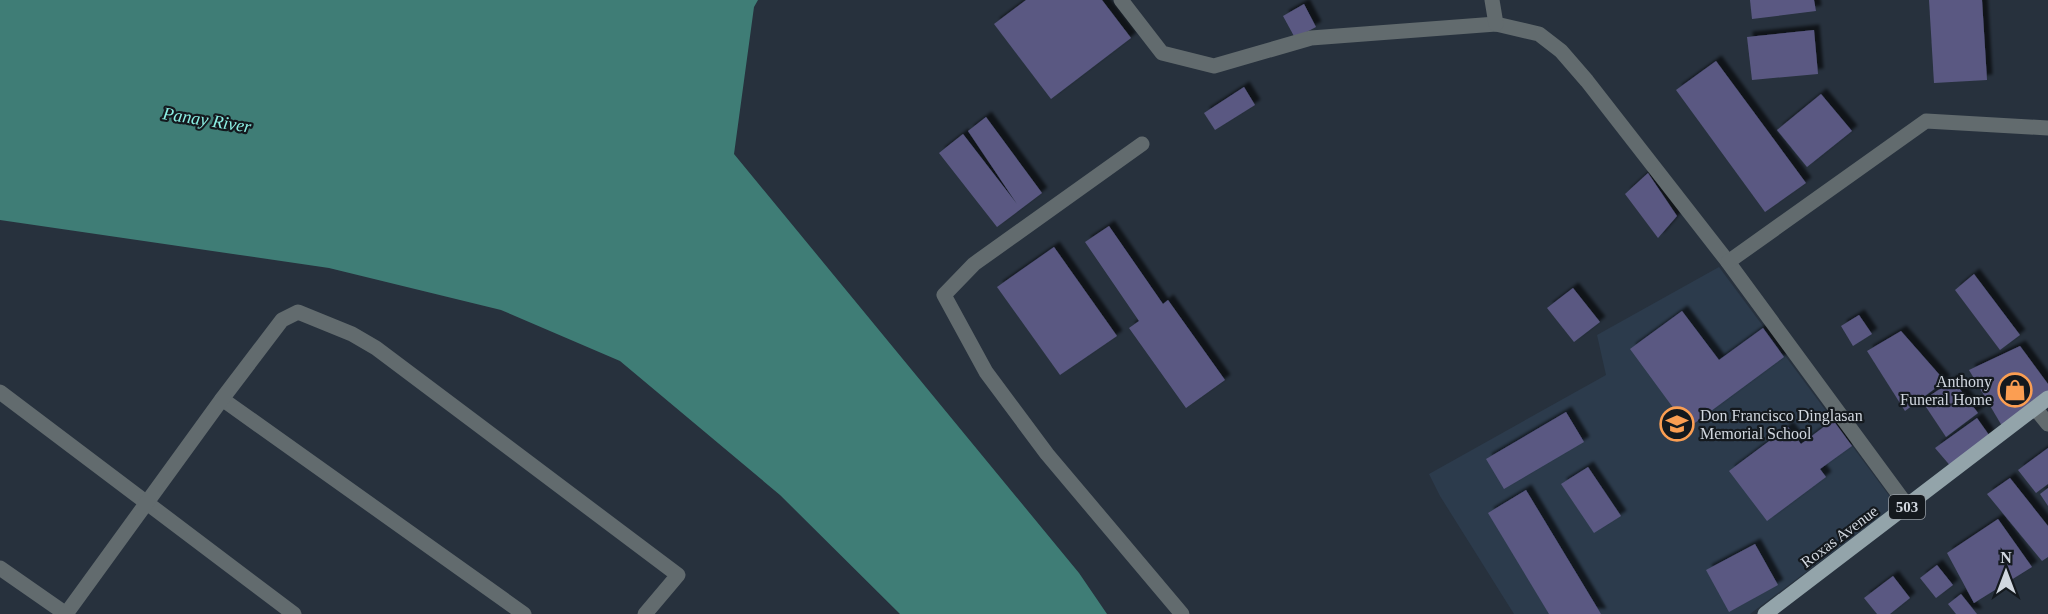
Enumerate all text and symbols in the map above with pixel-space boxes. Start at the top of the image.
water label: Panay River [160,103,254,137]
shop icon: Anthony Funeral Home [1997,372,2033,408]
place label: Anthony Funeral Home [1900,373,1992,408]
school or university icon: Don Francisco Dinglasan Memorial School [1659,406,1695,442]
place label: Don Francisco Dinglasan Memorial School [1700,407,1863,442]
road number: 503 [1889,495,1925,519]
street label: Roxas Avenue [1798,502,1881,571]
north arrow [1976,542,2036,602]
text: N [2000,549,2012,566]

